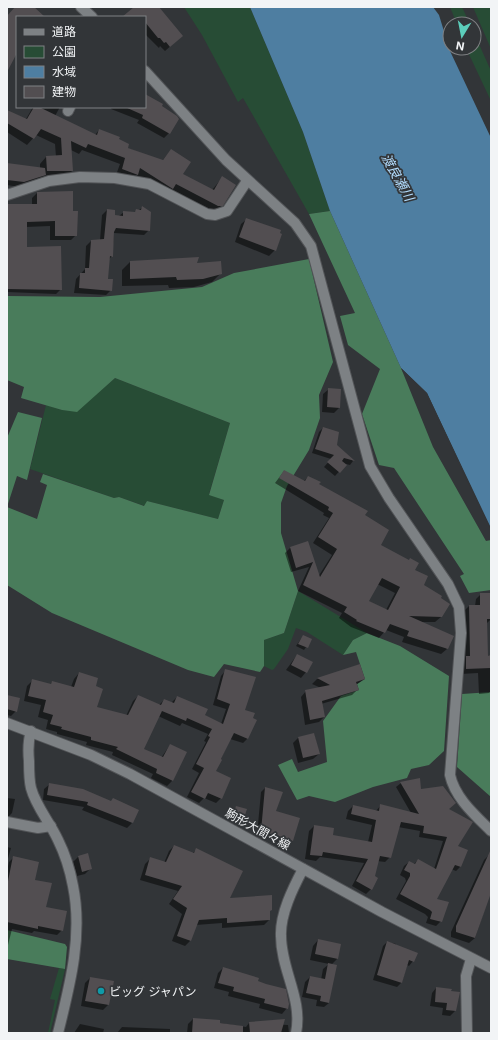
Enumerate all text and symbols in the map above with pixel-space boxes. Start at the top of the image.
legend [16,16,146,108]
north arrow [442,16,482,56]
text: 道路 [52,24,76,39]
text: N [455,38,466,53]
text: 公園 [52,44,76,59]
text: 水域 [52,64,76,79]
text: 建物 [52,84,76,99]
water label: 渡良瀬川 [378,150,419,205]
street label: 駒形大間々線 [223,805,293,853]
place label: ビッグ ジャパン [109,984,196,999]
marker: ビッグ ジャパン [96,986,106,996]

